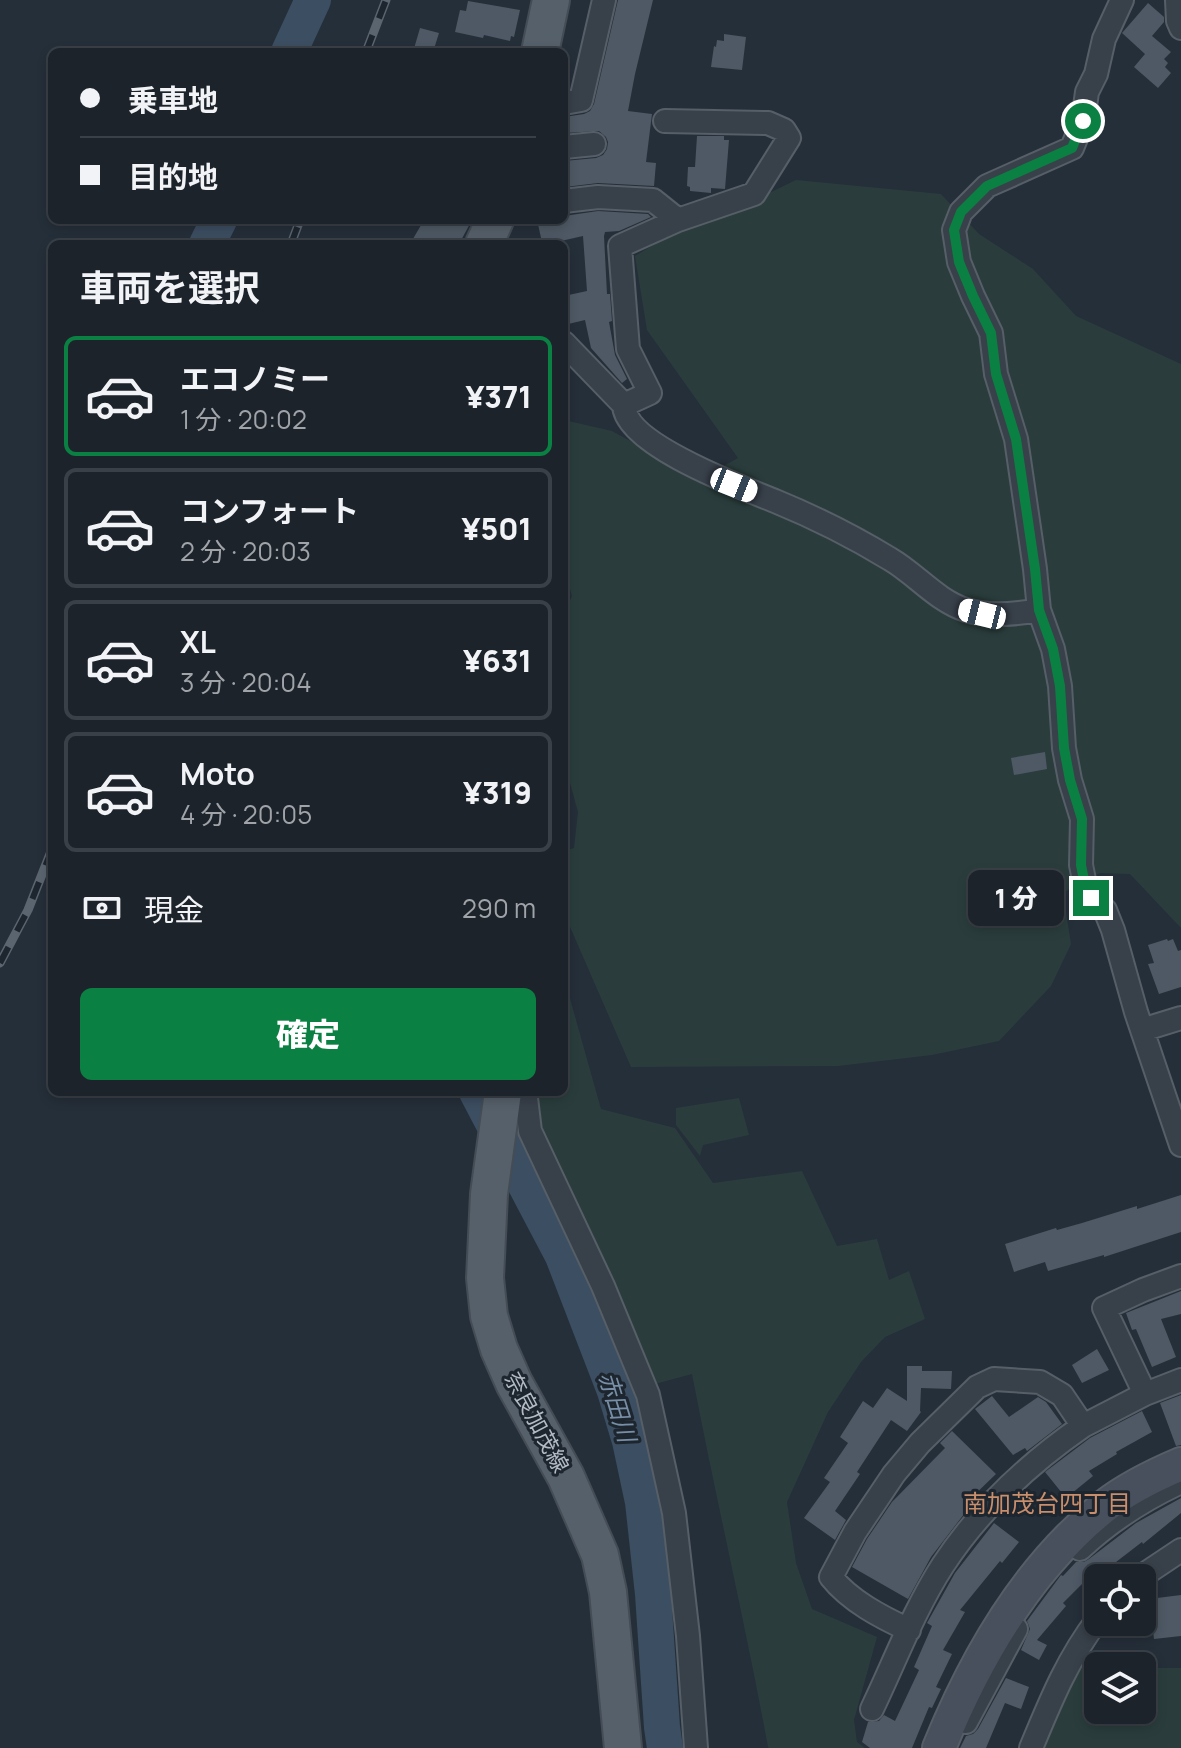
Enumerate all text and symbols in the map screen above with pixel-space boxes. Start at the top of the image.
text: 乗車地 [128,79,218,120]
route start [1065,103,1101,139]
text: 目的地 [128,156,218,197]
text: 車両を選択 [80,263,260,312]
text: エコノミー [180,358,330,399]
icon: car [84,360,156,432]
text: ¥371 [465,376,532,417]
text: 1 分 · 20:02 [180,401,307,437]
car [707,465,761,505]
text: コンフォート [180,490,359,531]
icon: car [84,492,156,564]
text: ¥501 [462,508,532,549]
text: 2 分 · 20:03 [180,533,311,569]
car [956,597,1008,631]
text: XL [180,621,216,662]
icon: car [84,624,156,696]
text: ¥631 [463,640,532,681]
text: 3 分 · 20:04 [180,664,312,700]
text: Moto [180,753,255,794]
icon: car [84,756,156,828]
text: ¥319 [463,772,532,813]
text: 4 分 · 20:05 [180,796,312,832]
callout: 1 分 [967,870,1063,926]
text: 1 分 [994,880,1038,916]
route end [1073,880,1109,916]
icon: cash [80,886,124,930]
text: 現金 [144,889,204,930]
text: 290 m [462,890,536,926]
button: 確定 [80,988,536,1080]
street label: 奈良加茂線 [498,1366,576,1478]
water label: 赤田川 [592,1367,646,1449]
district label: 南加茂台四丁目 [963,1486,1131,1519]
map controls [1084,1564,1156,1724]
button: locate [1084,1564,1156,1636]
button: layers [1084,1652,1156,1724]

